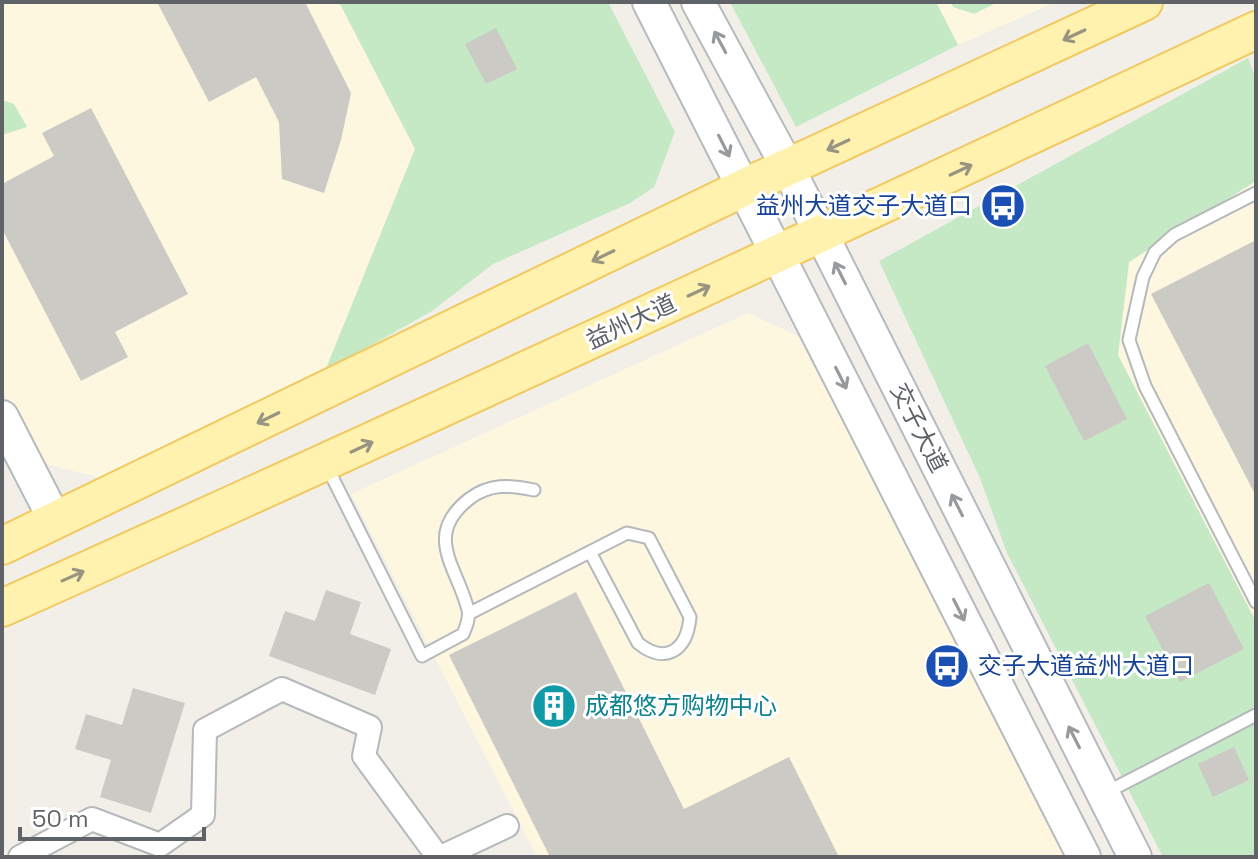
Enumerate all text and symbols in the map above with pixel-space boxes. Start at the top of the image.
one-way arrow [1062,28,1086,43]
one-way arrow [712,31,728,55]
one-way arrow [716,133,732,157]
one-way arrow [826,138,850,153]
one-way arrow [948,162,972,177]
bus stop icon: 益州大道交子大道口 [979,182,1027,230]
place label: 益州大道交子大道口 [756,190,972,221]
one-way arrow [591,249,615,264]
one-way arrow [832,261,848,285]
one-way arrow [687,282,711,297]
street label: 益州大道 [581,287,681,356]
one-way arrow [834,365,850,389]
street label: 交子大道 [884,378,955,478]
one-way arrow [256,411,280,426]
one-way arrow [349,438,373,453]
one-way arrow [949,494,965,518]
one-way arrow [61,568,85,583]
one-way arrow [952,597,967,621]
bus stop icon: 交子大道益州大道口 [923,642,971,690]
place label: 交子大道益州大道口 [978,650,1194,681]
building icon: 成都悠方购物中心 [530,682,578,730]
place label: 成都悠方购物中心 [585,690,777,721]
one-way arrow [1066,726,1082,750]
scale bar [20,791,204,841]
text: 50 m [32,803,89,834]

